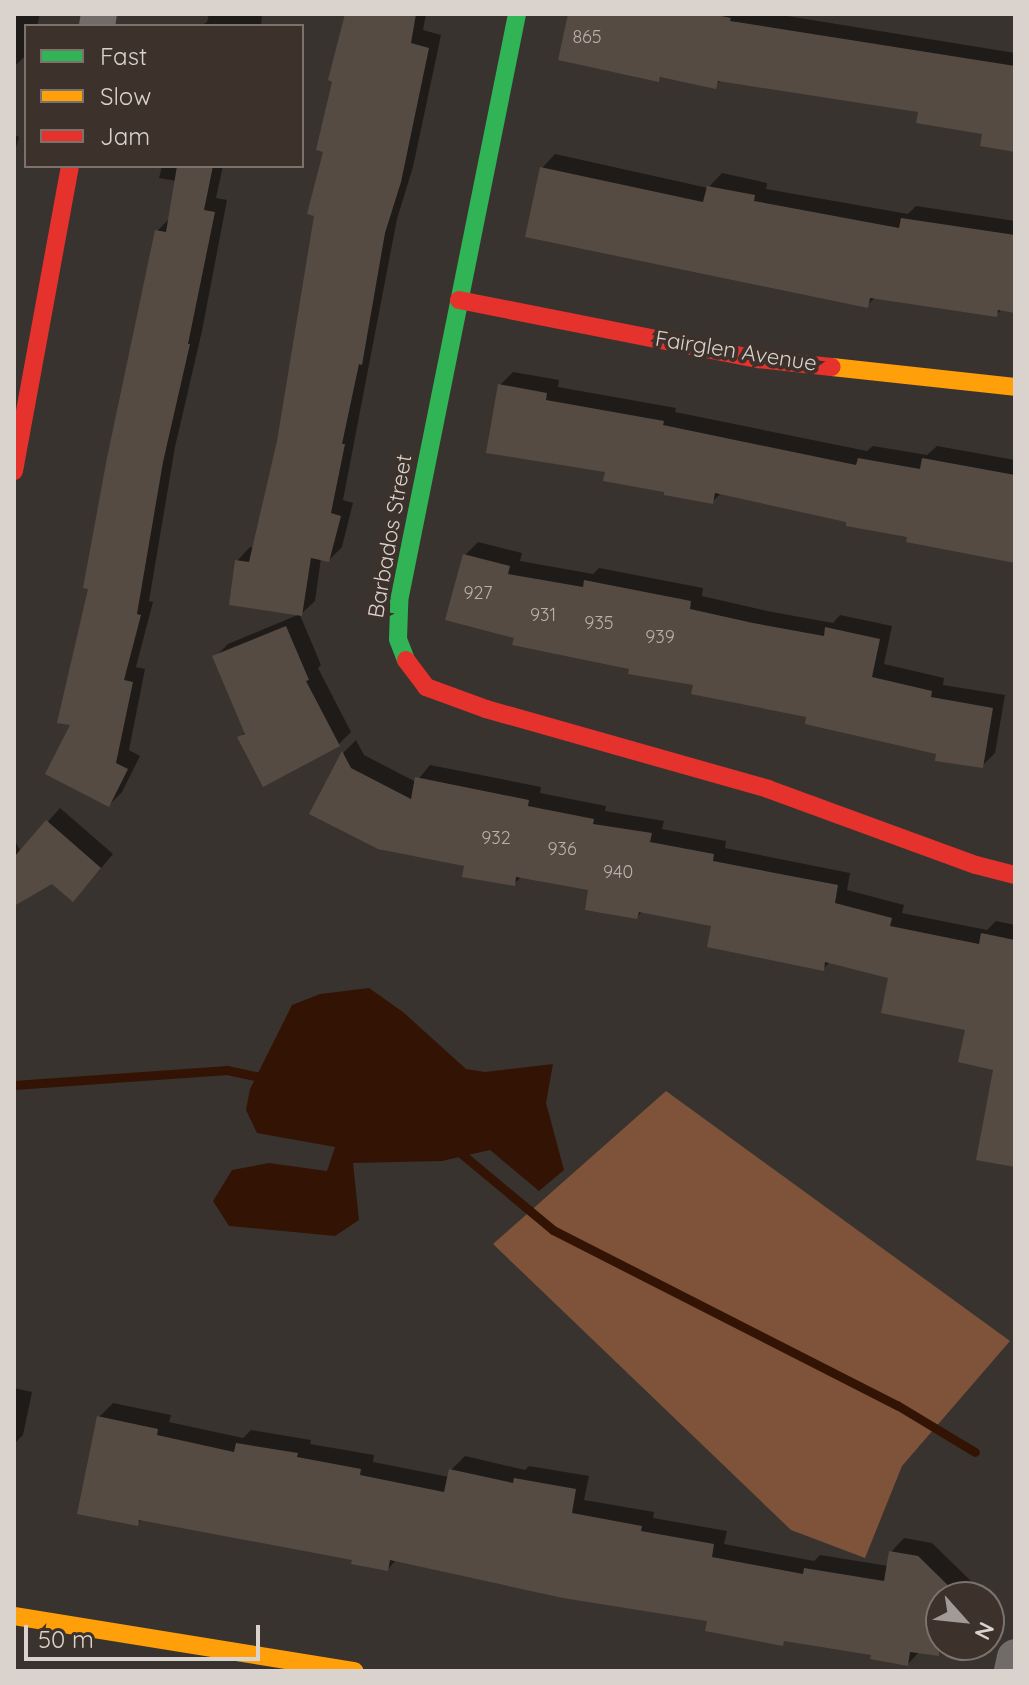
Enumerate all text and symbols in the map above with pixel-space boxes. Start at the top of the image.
legend [24,24,304,168]
house number: 865 [572,26,602,48]
text: Fast [100,41,147,71]
text: Slow [100,81,151,111]
text: Jam [100,121,150,151]
street label: Fairglen Avenue [653,325,819,377]
street label: Barbados Street [363,452,417,620]
house number: 927 [464,582,492,604]
house number: 931 [530,604,556,626]
house number: 935 [584,612,614,634]
house number: 939 [645,626,675,648]
house number: 932 [481,827,511,849]
house number: 936 [547,838,577,860]
house number: 940 [603,861,633,883]
north arrow [925,1581,1005,1661]
scale bar [28,1609,264,1659]
text: N [968,1617,1001,1645]
text: 50 m [38,1624,94,1654]

